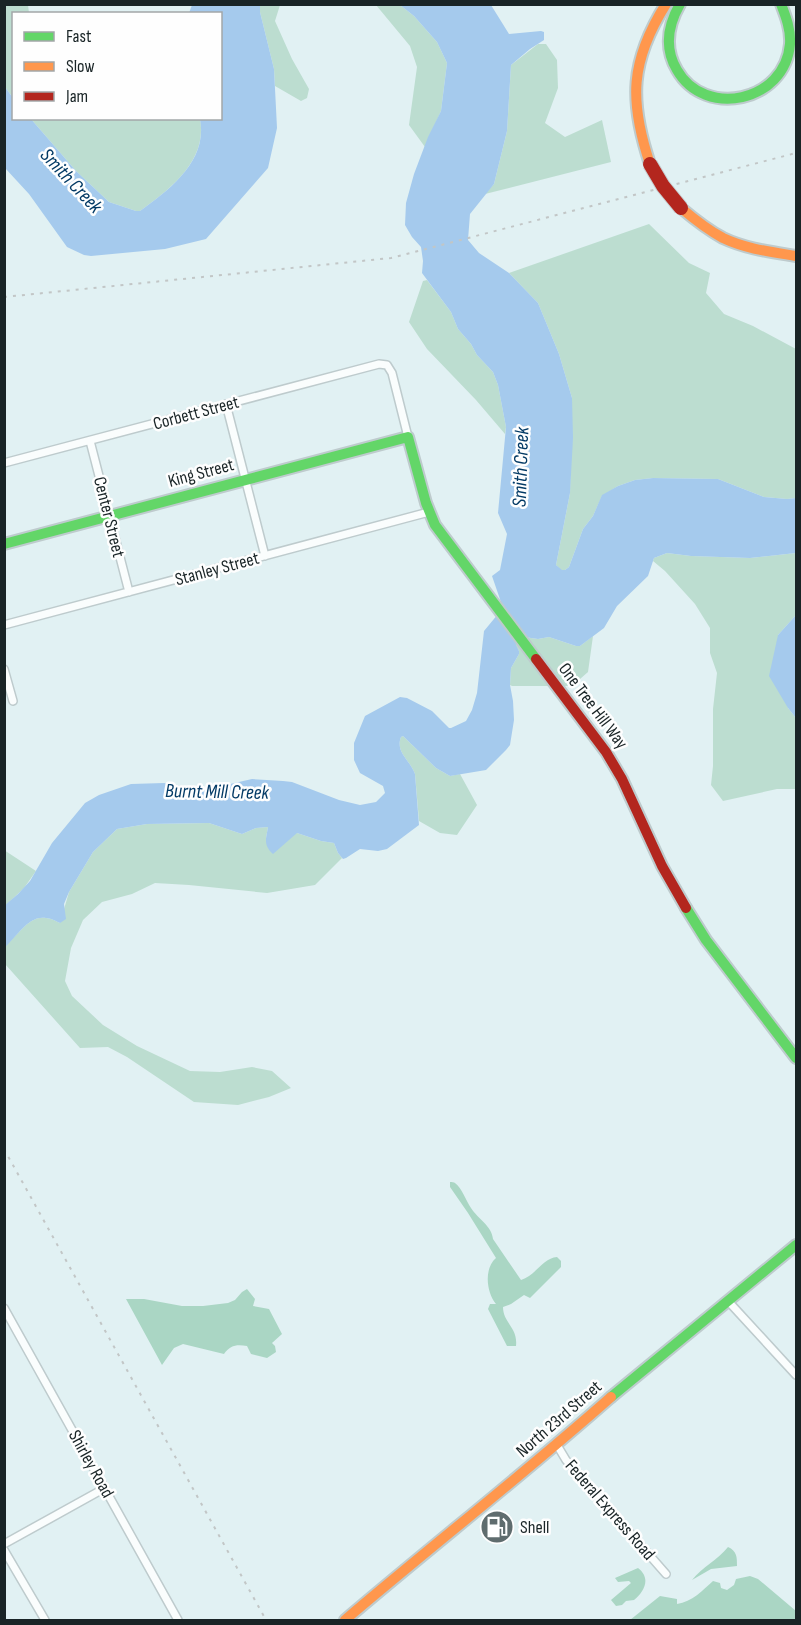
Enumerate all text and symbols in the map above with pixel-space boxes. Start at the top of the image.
legend [12,12,222,120]
text: Fast [66,26,92,47]
text: Slow [66,56,95,77]
text: Jam [65,86,88,107]
water label: Smith Creek [35,144,107,219]
street label: Corbett Street [151,391,242,434]
water label: Smith Creek [508,426,534,507]
street label: King Street [166,454,237,492]
street label: Center Street [89,475,129,560]
street label: Stanley Street [173,548,262,590]
street label: One Tree Hill Way [554,659,632,753]
water label: Burnt Mill Creek [165,779,270,805]
street label: North 23rd Street [512,1376,606,1462]
street label: Shirley Road [64,1426,118,1502]
street label: Federal Express Road [561,1456,659,1564]
fuel station icon: Shell [479,1509,515,1545]
place label: Shell [520,1517,549,1538]

